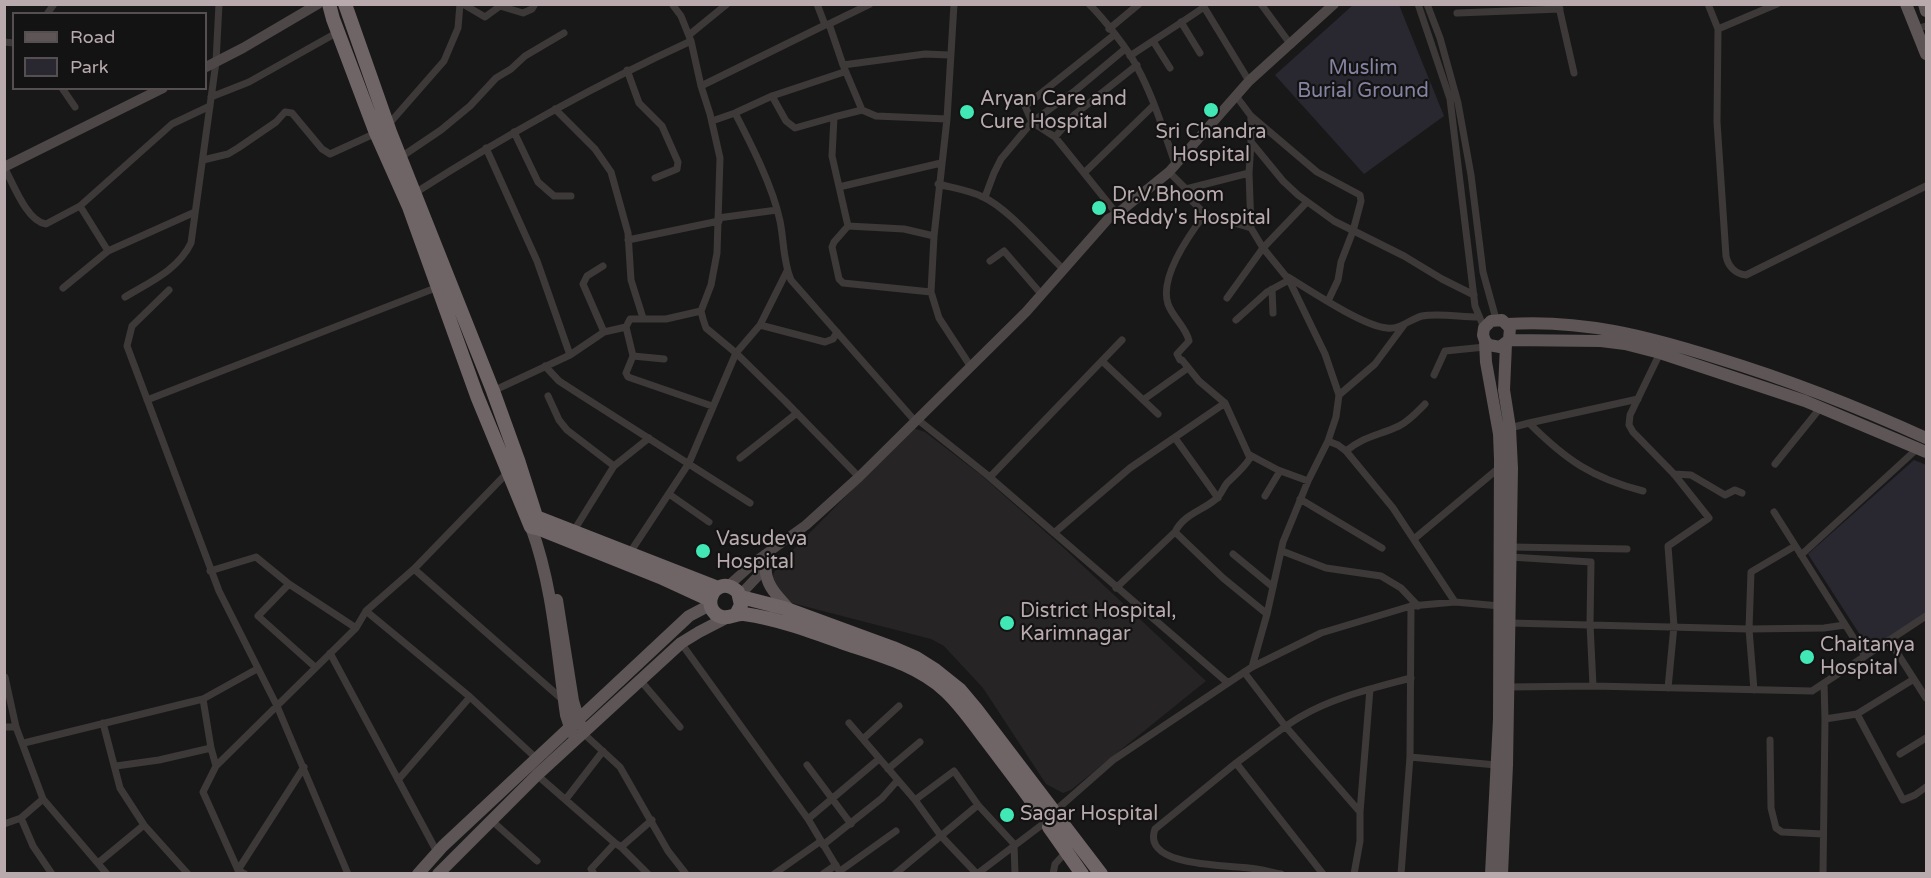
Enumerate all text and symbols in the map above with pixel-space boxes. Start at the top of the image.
legend [12,12,207,90]
text: Road [70,26,115,48]
text: Park [70,56,108,78]
park label: Muslim Burial Ground [1297,57,1429,104]
place label: Aryan Care and Cure Hospital [980,88,1127,135]
marker: Sri Chandra Hospital [1202,101,1220,119]
marker: Aryan Care and Cure Hospital [958,103,976,121]
place label: Sri Chandra Hospital [1155,121,1267,168]
place label: Dr.V.Bhoom Reddy's Hospital [1112,184,1271,231]
marker: Dr.V.Bhoom Reddy's Hospital [1090,199,1108,217]
place label: Vasudeva Hospital [716,528,807,575]
marker: Vasudeva Hospital [694,542,712,560]
place label: District Hospital, Karimnagar [1020,600,1176,647]
marker: District Hospital, Karimnagar [998,614,1016,632]
place label: Chaitanya Hospital [1820,634,1915,681]
marker: Chaitanya Hospital [1798,648,1816,666]
place label: Sagar Hospital [1020,803,1158,827]
marker: Sagar Hospital [998,806,1016,824]

